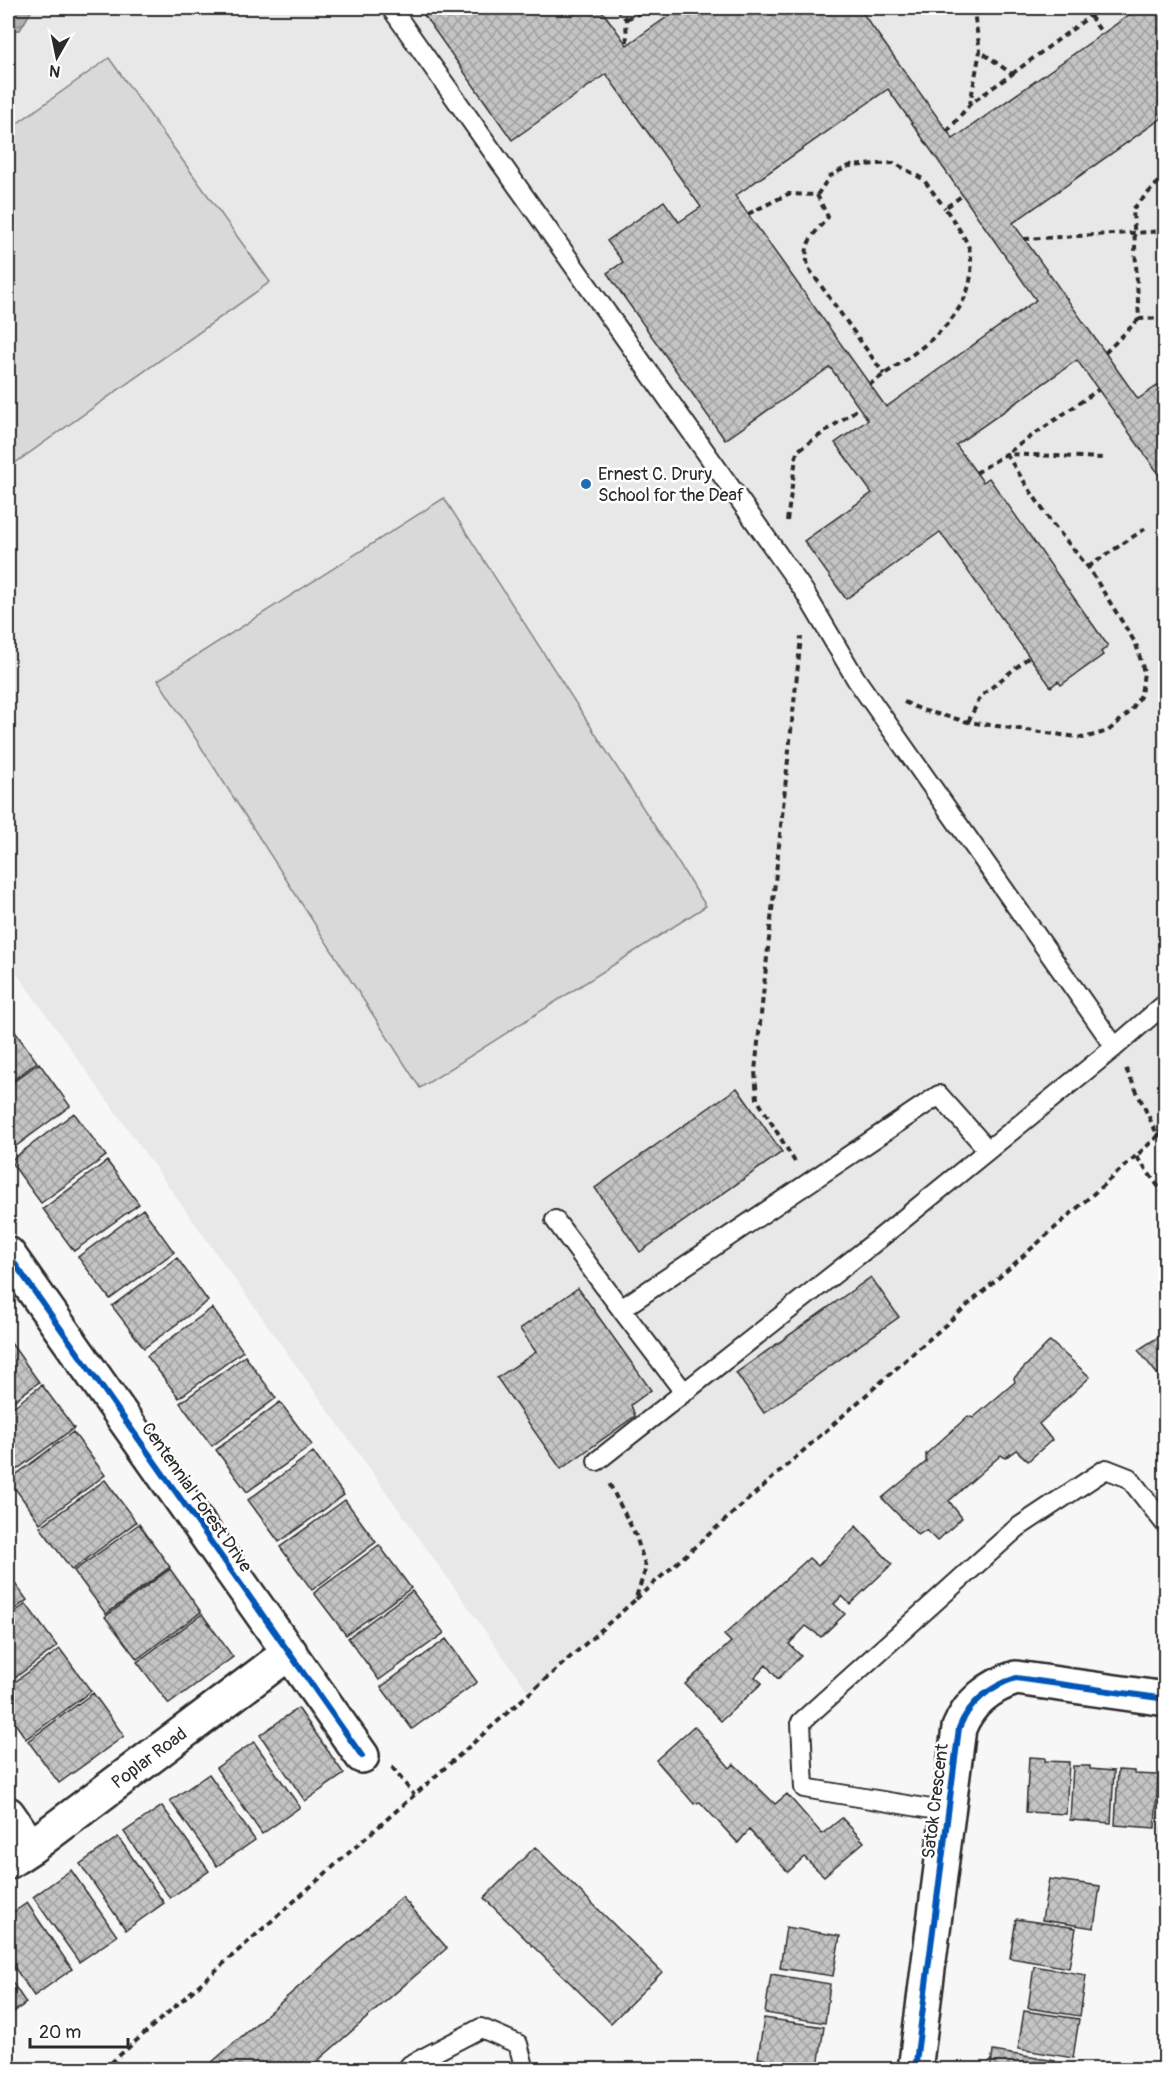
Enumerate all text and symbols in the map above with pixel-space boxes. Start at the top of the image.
north arrow [27,27,87,87]
text: N [48,60,62,82]
place label: Ernest C. Drury School for the Deaf [598,463,745,507]
marker: Ernest C. Drury School for the Deaf [579,477,593,491]
street label: Centennial Forest Drive [136,1418,257,1577]
street label: Poplar Road [107,1723,192,1794]
street label: Satok Crescent [917,1742,954,1860]
scale bar [30,2011,128,2049]
text: 20 m [39,2021,81,2044]

